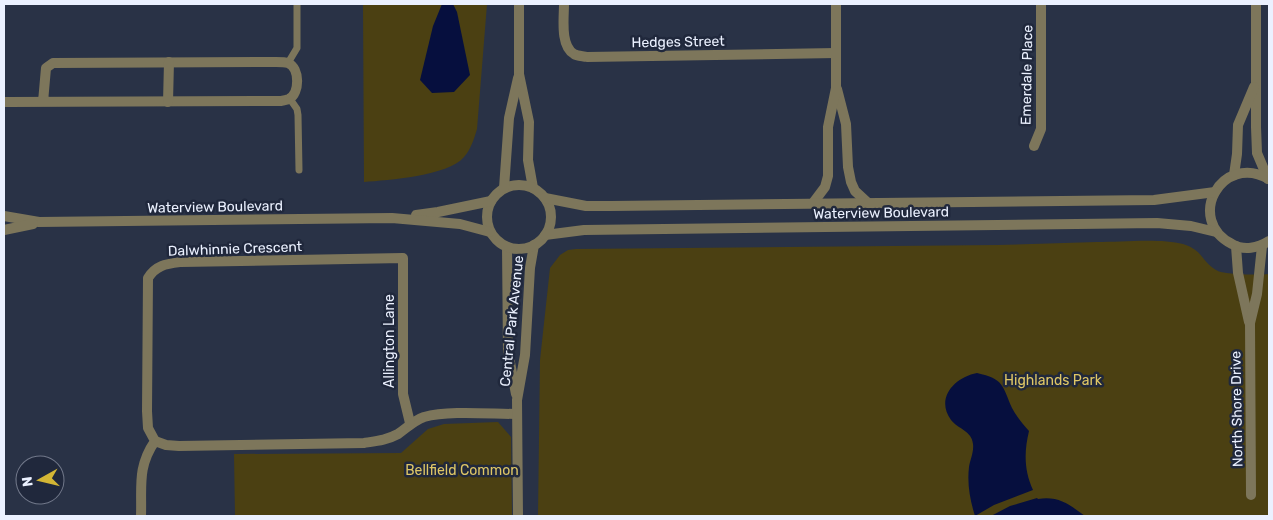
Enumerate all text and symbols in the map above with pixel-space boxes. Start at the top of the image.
street label: Emerdale Place [1018,25,1036,125]
street label: Hedges Street [631,33,725,51]
street label: Waterview Boulevard [147,197,283,217]
street label: Waterview Boulevard [813,203,949,223]
street label: Dalwhinnie Crescent [168,238,303,260]
street label: Central Park Avenue [497,254,527,387]
street label: Allington Lane [381,294,398,388]
street label: North Shore Drive [1227,351,1247,467]
park label: Highlands Park [1004,372,1103,389]
north arrow [15,455,65,505]
park label: Bellfield Common [405,462,519,479]
text: N [19,476,37,488]

